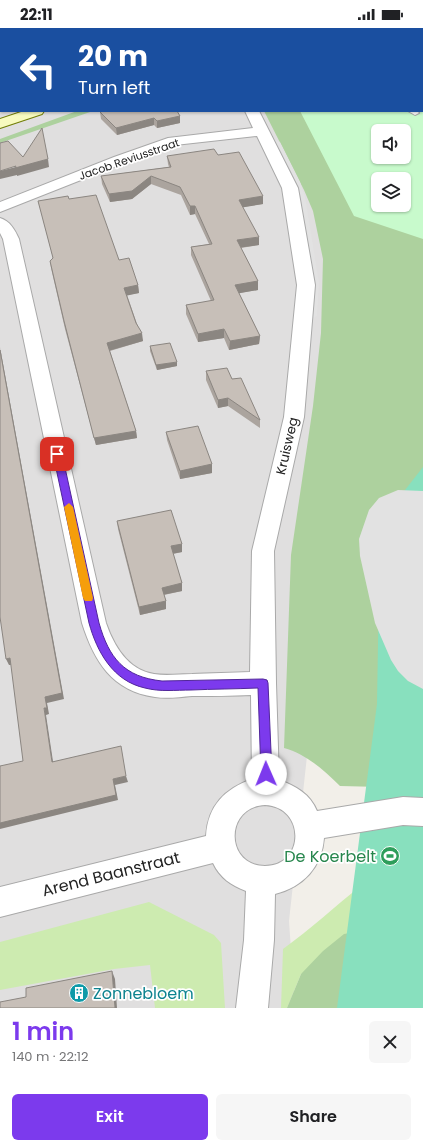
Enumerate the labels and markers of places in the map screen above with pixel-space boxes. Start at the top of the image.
pin [40,437,74,471]
place label: De Koerbelt [284,845,376,868]
sports icon: De Koerbelt [379,845,401,867]
building icon: Zonnebloem [68,982,90,1004]
place label: Zonnebloem [93,982,194,1005]

